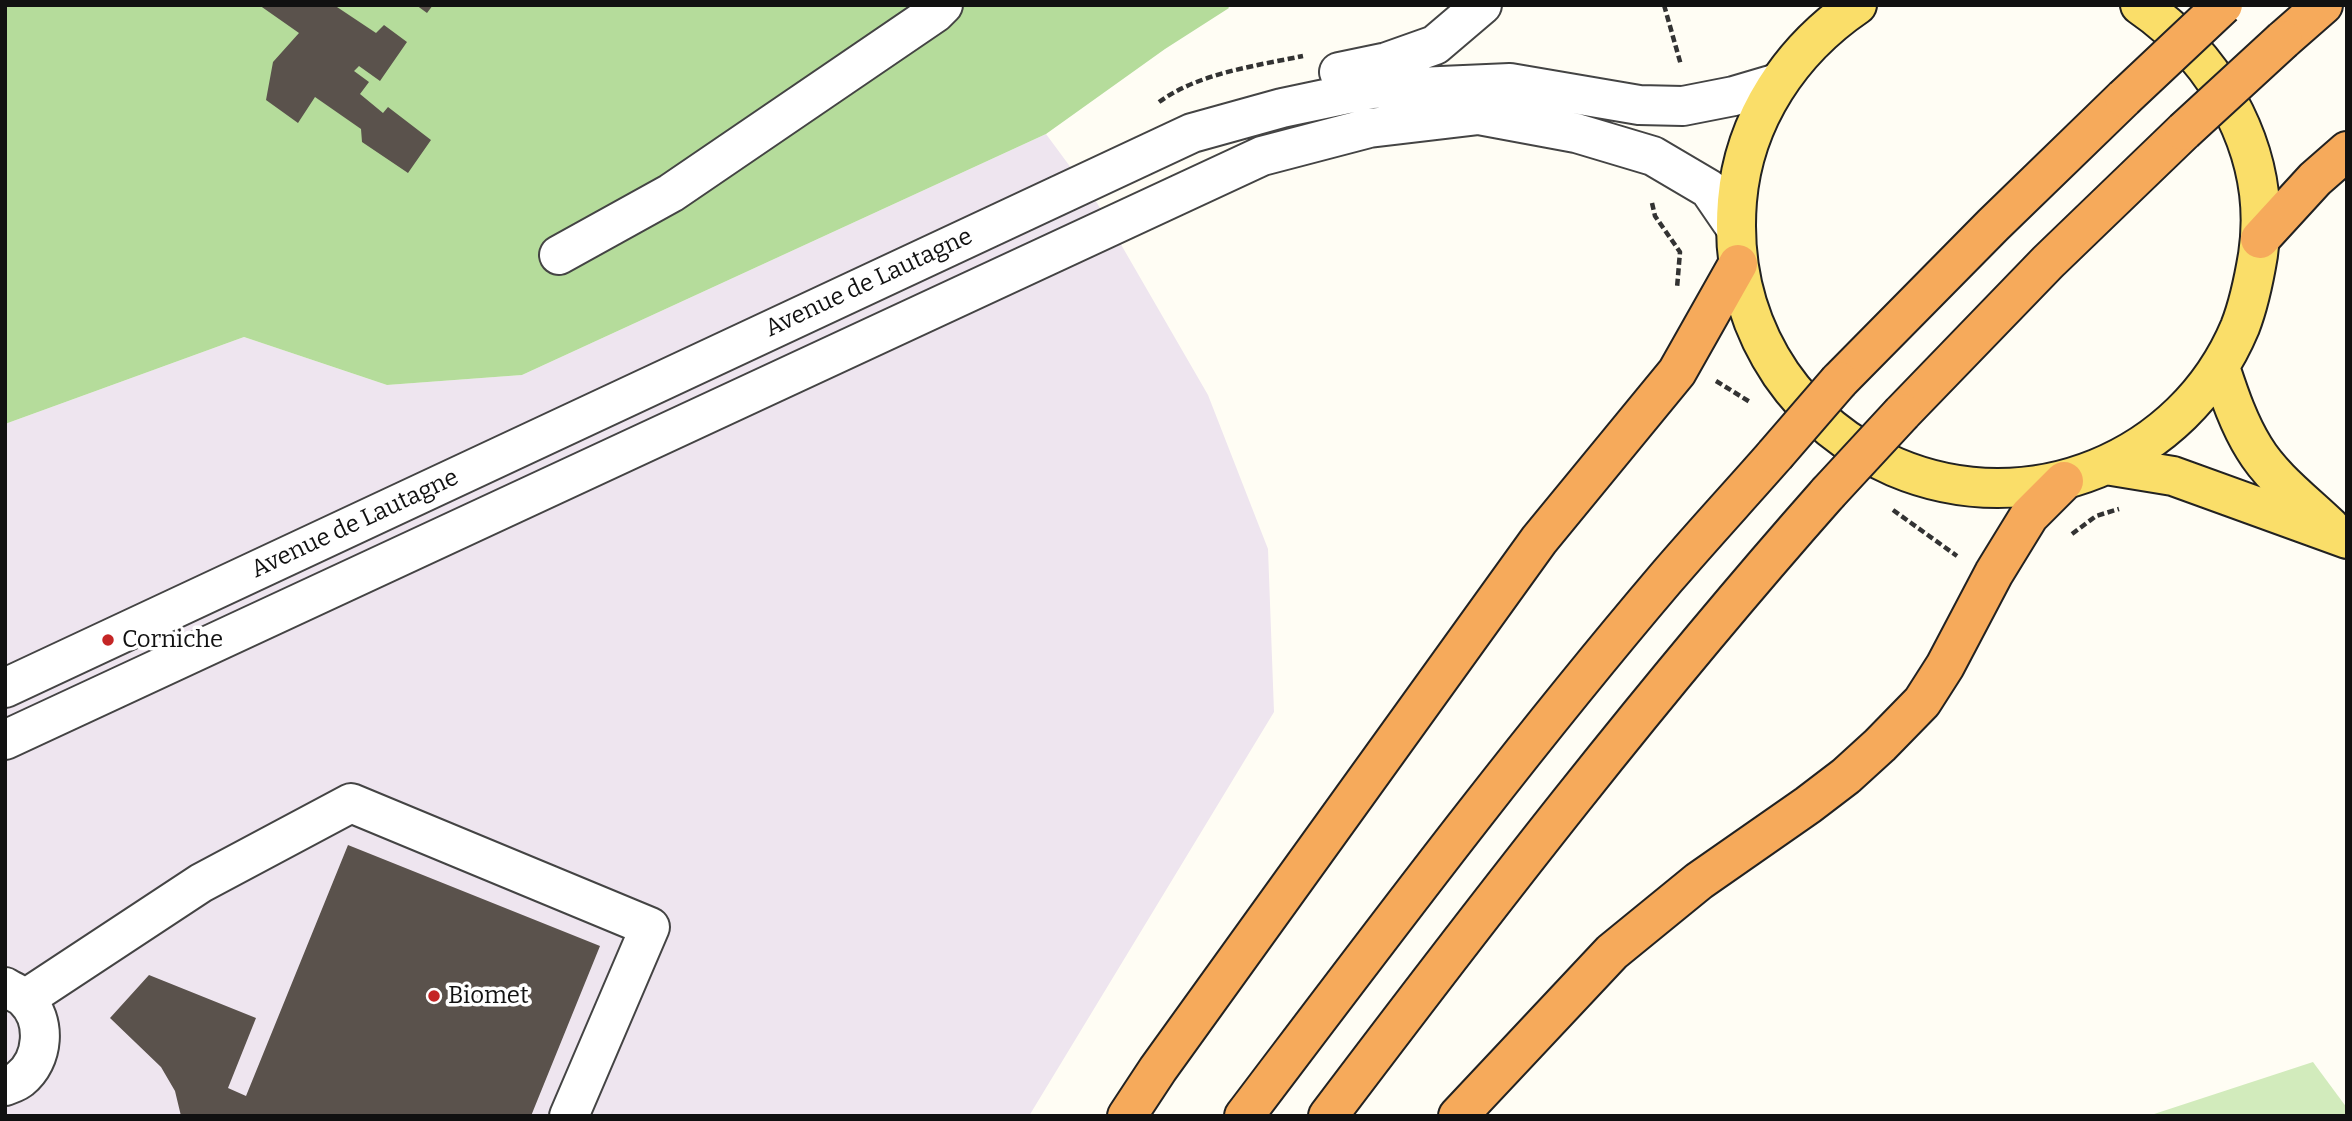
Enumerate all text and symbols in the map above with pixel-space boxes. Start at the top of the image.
street label: Avenue de Lautagne [761,222,977,344]
street label: Avenue de Lautagne [247,463,463,585]
place label: Corniche [122,626,223,654]
marker: Corniche [100,632,116,648]
place label: Biomet [448,982,529,1010]
marker: Biomet [426,988,442,1004]

